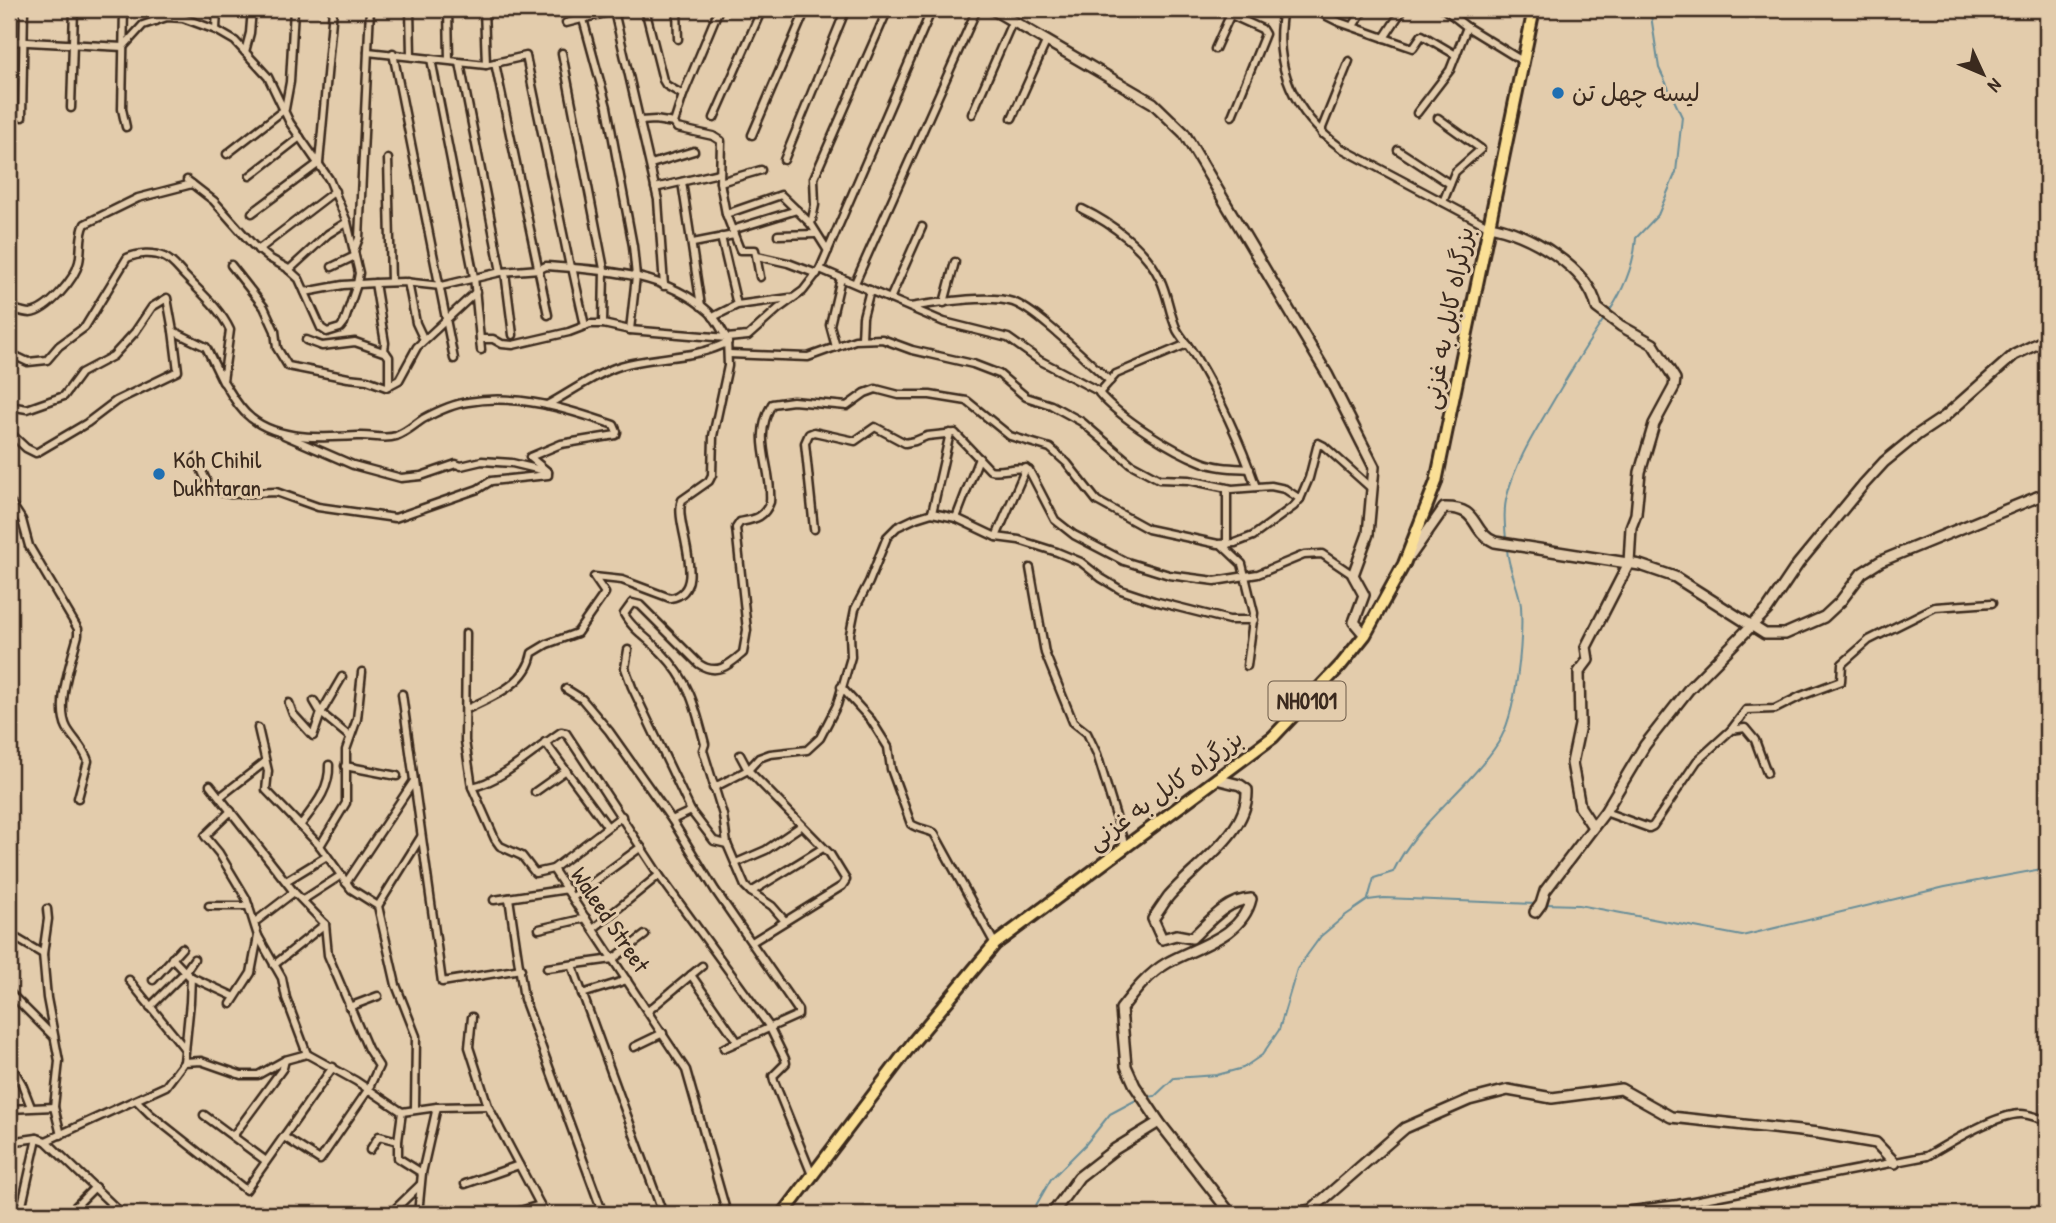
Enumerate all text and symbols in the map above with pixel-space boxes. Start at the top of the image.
north arrow [1948,38,2018,108]
text: N [1982,73,2008,98]
place label: لیسه چهل تن [1572,76,1700,108]
marker: لیسه چهل تن [1550,85,1566,101]
street label: بزرگراه کابل به غزنی [1414,224,1480,412]
place label: Koh Chihil Dukhtaran [173,443,262,503]
marker: Koh Chihil Dukhtaran [151,466,167,482]
road number: NH0101 [1268,681,1346,720]
street label: بزرگراه کابل به غزنی [1080,722,1249,857]
street label: Waleed Street [564,861,658,979]

